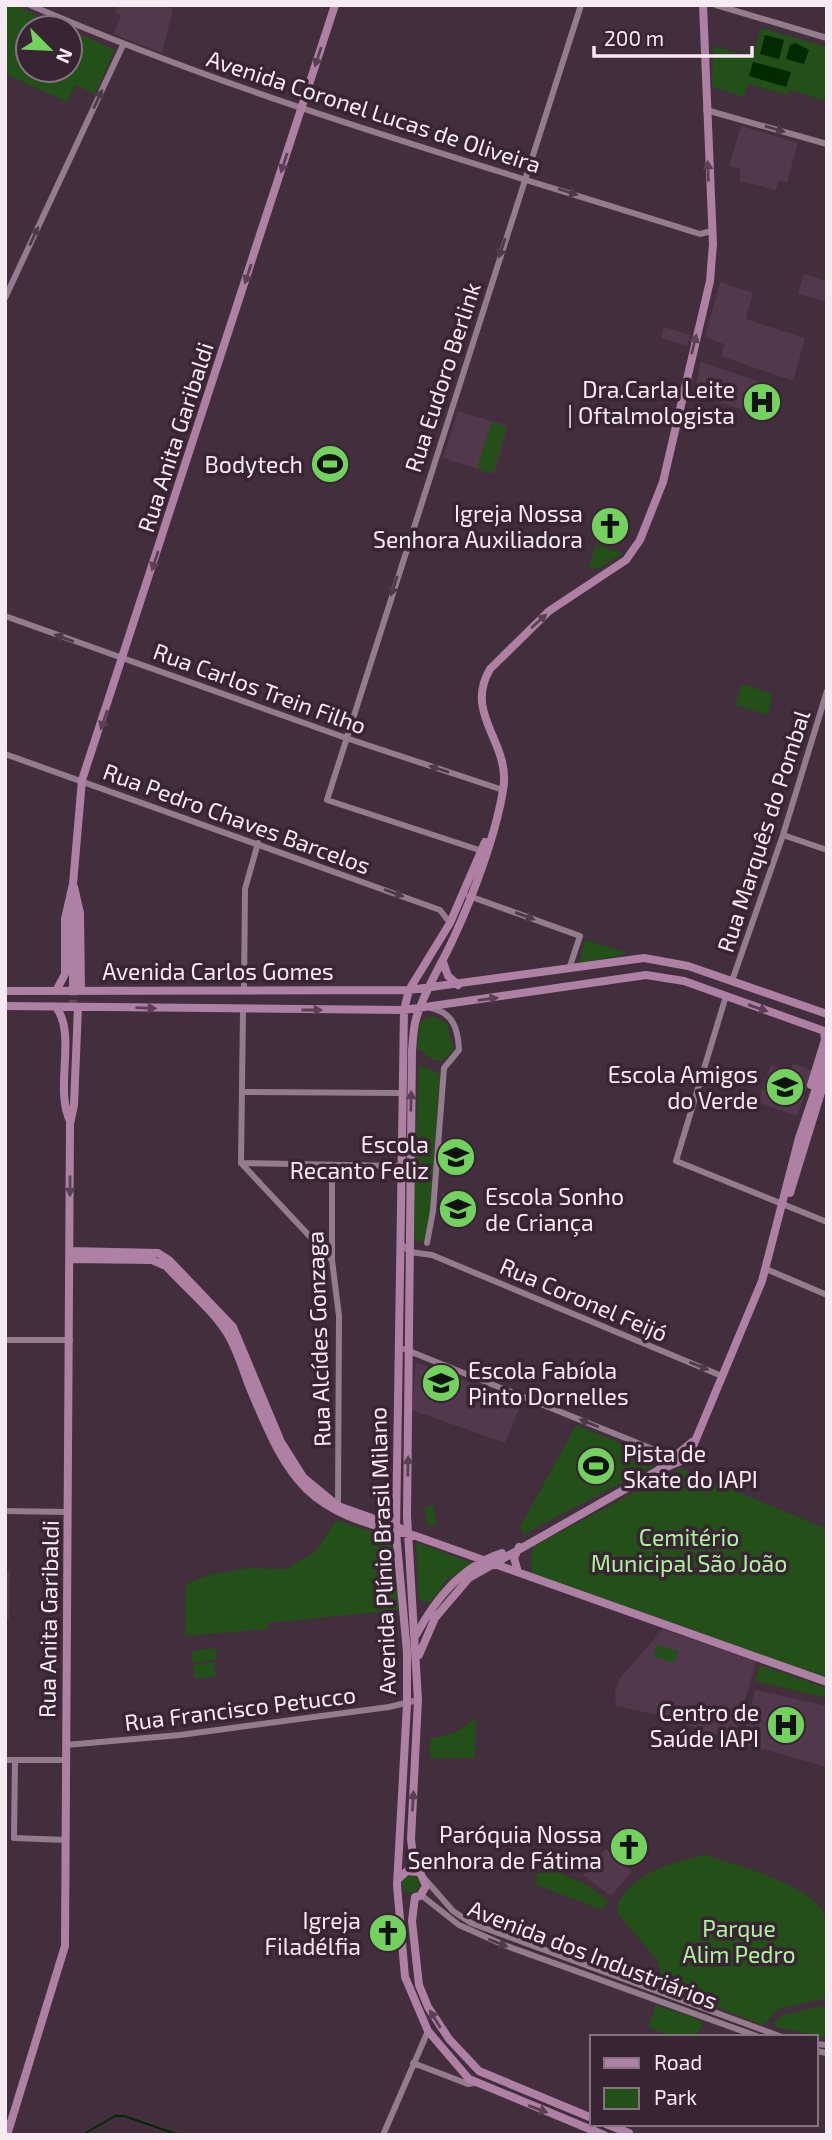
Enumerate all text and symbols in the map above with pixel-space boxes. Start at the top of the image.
north arrow [14,14,84,84]
scale bar [594,14,752,58]
text: 200 m [604,25,664,50]
street label: Avenida Coronel Lucas de Oliveira [203,44,545,178]
text: N [52,45,78,67]
one-way arrow [313,46,323,67]
one-way arrow [92,89,104,109]
one-way arrow [765,125,786,135]
one-way arrow [278,153,289,174]
one-way arrow [703,160,714,182]
one-way arrow [557,188,578,198]
one-way arrow [28,226,40,246]
one-way arrow [496,237,507,258]
one-way arrow [242,264,253,285]
street label: Rua Eudoro Berlink [398,278,486,475]
one-way arrow [689,333,700,355]
street label: Rua Anita Garibaldi [131,339,219,535]
place label: Dra.Carla Leite | Oftalmologista [567,375,735,429]
hospital icon: Dra.Carla Leite | Oftalmologista [741,381,783,423]
sports icon: Bodytech [309,443,351,485]
place label: Bodytech [205,450,303,478]
place label: Igreja Nossa Senhora Auxiliadora [373,499,583,553]
church icon: Igreja Nossa Senhora Auxiliadora [589,505,631,547]
one-way arrow [150,551,160,572]
one-way arrow [388,576,399,597]
one-way arrow [530,613,548,629]
one-way arrow [54,632,75,643]
street label: Rua Carlos Trein Filho [150,636,370,740]
street label: Rua Marquês do Pombal [711,706,815,956]
one-way arrow [98,710,109,731]
street label: Rua Pedro Chaves Barcelos [100,757,374,879]
one-way arrow [428,763,449,774]
one-way arrow [383,888,404,899]
one-way arrow [514,911,535,922]
street label: Avenida Carlos Gomes [102,957,334,985]
one-way arrow [478,993,500,1004]
one-way arrow [135,1003,157,1014]
one-way arrow [747,1003,768,1014]
one-way arrow [301,1004,323,1016]
place label: Escola Amigos do Verde [608,1060,758,1114]
school or university icon: Escola Amigos do Verde [764,1066,806,1108]
one-way arrow [405,1090,417,1112]
place label: Escola Recanto Feliz [290,1130,429,1184]
school or university icon: Escola Recanto Feliz [435,1136,477,1178]
one-way arrow [64,1175,76,1197]
place label: Escola Sonho de Criança [485,1182,624,1237]
school or university icon: Escola Sonho de Criança [437,1188,479,1230]
street label: Rua Alcídes Gonzaga [300,1231,336,1447]
street label: Rua Coronel Feijó [496,1251,672,1347]
place label: Escola Fabíola Pinto Dornelles [468,1356,629,1410]
one-way arrow [688,1361,709,1372]
school or university icon: Escola Fabíola Pinto Dornelles [420,1362,462,1404]
street label: Avenida Plínio Brasil Milano [363,1406,401,1696]
one-way arrow [579,1417,600,1428]
place label: Pista de Skate do IAPI [623,1439,758,1493]
sports icon: Pista de Skate do IAPI [575,1445,617,1487]
one-way arrow [402,1454,414,1476]
street label: Rua Anita Garibaldi [32,1520,64,1718]
park label: Cemitério Municipal São João [591,1523,787,1577]
street label: Rua Francisco Petucco [123,1680,357,1736]
place label: Centro de Saúde IAPI [650,1698,759,1752]
hospital icon: Centro de Saúde IAPI [765,1704,807,1746]
one-way arrow [408,1790,419,1812]
place label: Paróquia Nossa Senhora de Fátima [408,1820,602,1874]
church icon: Paróquia Nossa Senhora de Fátima [608,1826,650,1868]
street label: Avenida dos Industriários [464,1894,722,2014]
place label: Igreja Filadélfia [265,1906,361,1960]
church icon: Igreja Filadélfia [367,1912,409,1954]
park label: Parque Alim Pedro [682,1914,796,1968]
one-way arrow [488,1937,509,1948]
one-way arrow [429,2009,442,2029]
legend [590,2035,818,2126]
text: Road [654,2049,702,2074]
text: Park [654,2084,697,2109]
one-way arrow [527,2103,548,2114]

